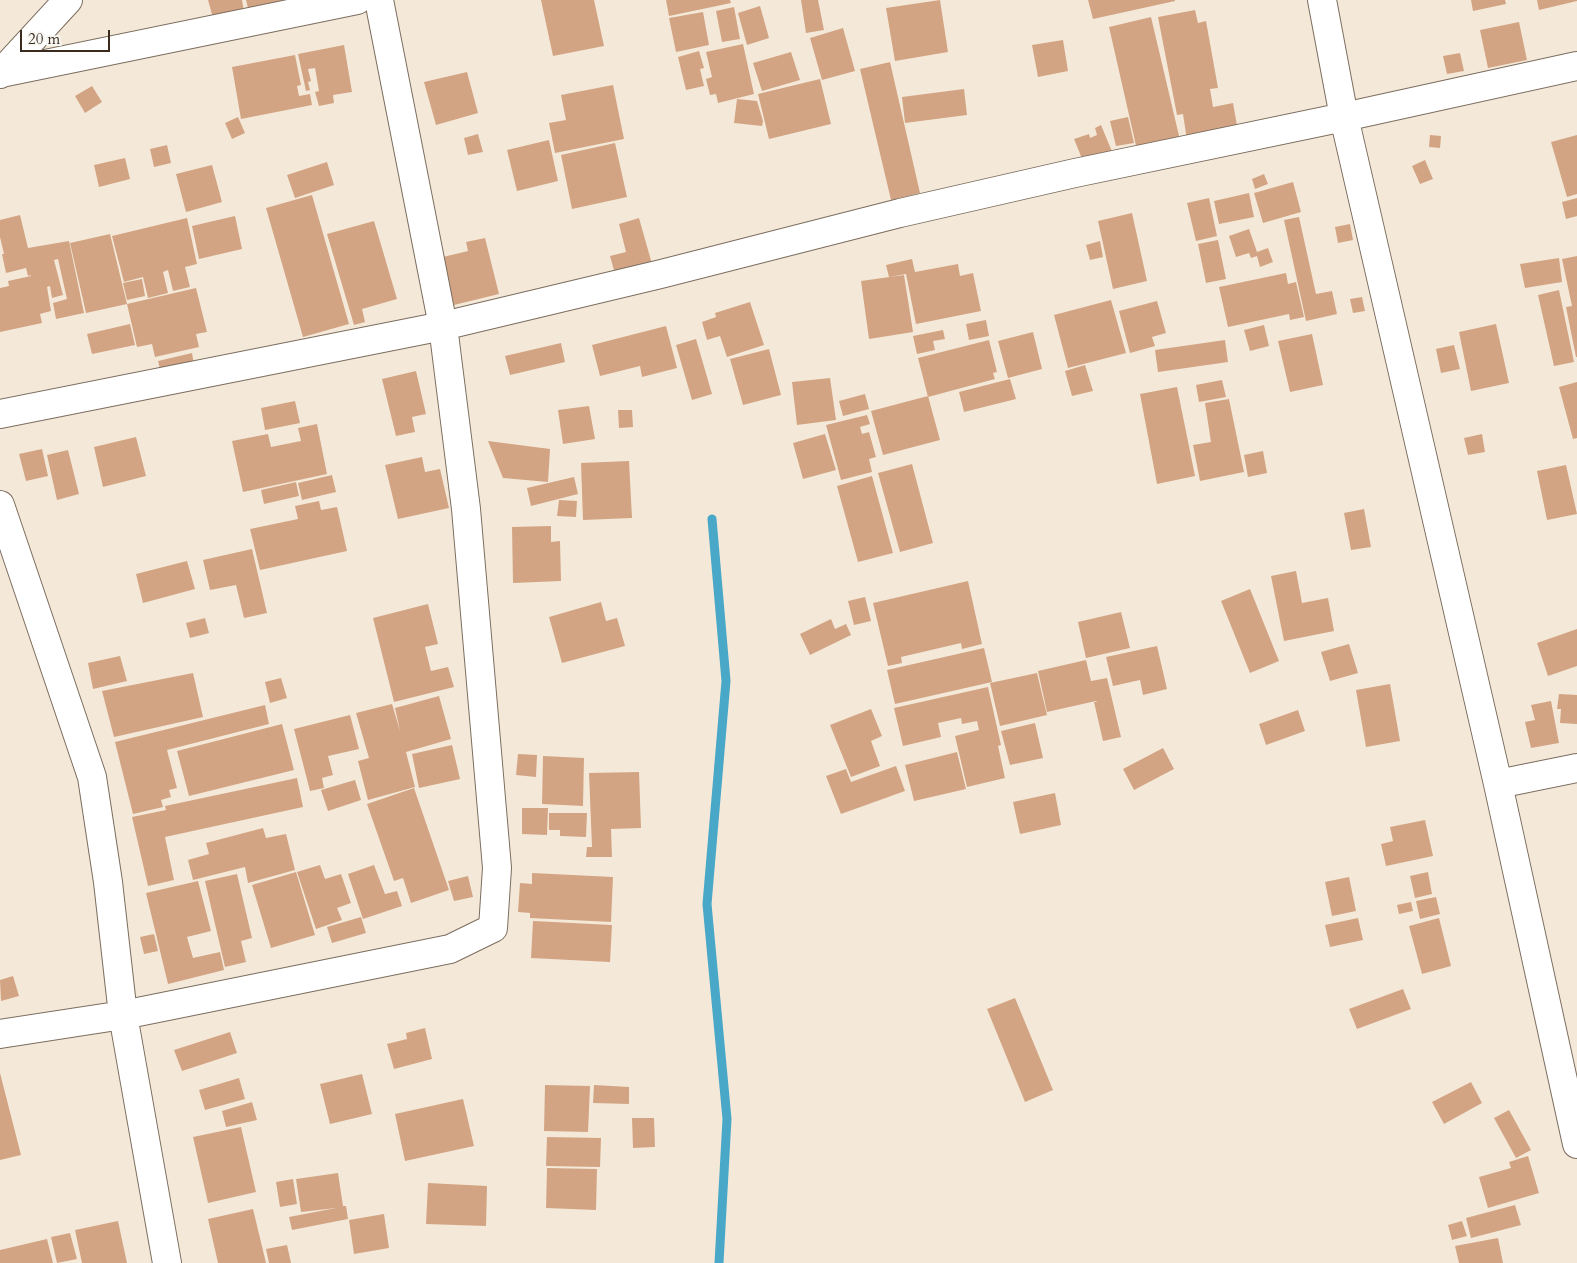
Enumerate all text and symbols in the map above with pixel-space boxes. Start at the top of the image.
scale bar [22,20,112,52]
text: 20 m [28,29,60,49]

